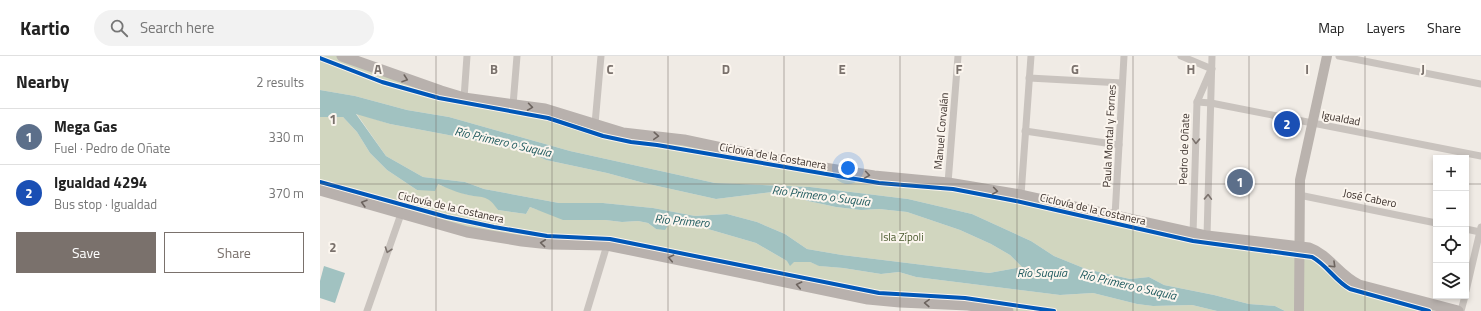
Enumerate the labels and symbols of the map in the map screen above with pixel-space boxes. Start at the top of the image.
text: A [374,59,382,79]
text: B [490,59,498,79]
text: C [606,59,614,79]
text: D [722,59,730,79]
text: E [838,59,846,79]
text: F [956,59,963,79]
text: G [1071,59,1079,79]
text: H [1187,59,1195,79]
text: I [1305,59,1309,79]
text: J [1421,59,1425,79]
one-way arrow [401,74,408,83]
street label: Paula Montal y Fornes [1098,84,1120,188]
street label: Manuel Corvalán [930,92,952,170]
one-way arrow [527,102,533,111]
street label: Igualdad [1320,106,1362,130]
text: 1 [329,109,337,129]
pin: 2 [1274,109,1300,139]
street label: Pedro de Oñate [1175,112,1193,185]
water label: Río Primero o Suquía [453,121,554,162]
one-way arrow [653,132,659,141]
one-way arrow [1191,138,1200,144]
street label: Ciclovía de la Costanera [718,139,828,173]
your location [838,158,858,178]
pin: 1 [1227,167,1253,197]
one-way arrow [863,170,870,179]
water label: Río Primero o Suquía [771,180,872,211]
street label: José Cabero [1342,185,1398,212]
one-way arrow [992,186,999,195]
street label: Ciclovía de la Costanera [396,187,506,227]
street label: Ciclovía de la Costanera [1038,189,1148,229]
one-way arrow [1204,194,1212,200]
one-way arrow [361,199,368,208]
water label: Río Primero [654,209,711,232]
park label: Isla Zípoli [880,229,924,245]
text: 2 [329,237,337,257]
one-way arrow [540,239,546,248]
one-way arrow [385,247,393,254]
one-way arrow [668,255,674,263]
one-way arrow [1328,260,1336,268]
water label: Río Suquía [1017,263,1068,282]
water label: Río Primero o Suquía [1078,264,1179,305]
one-way arrow [795,281,802,290]
one-way arrow [924,299,930,308]

